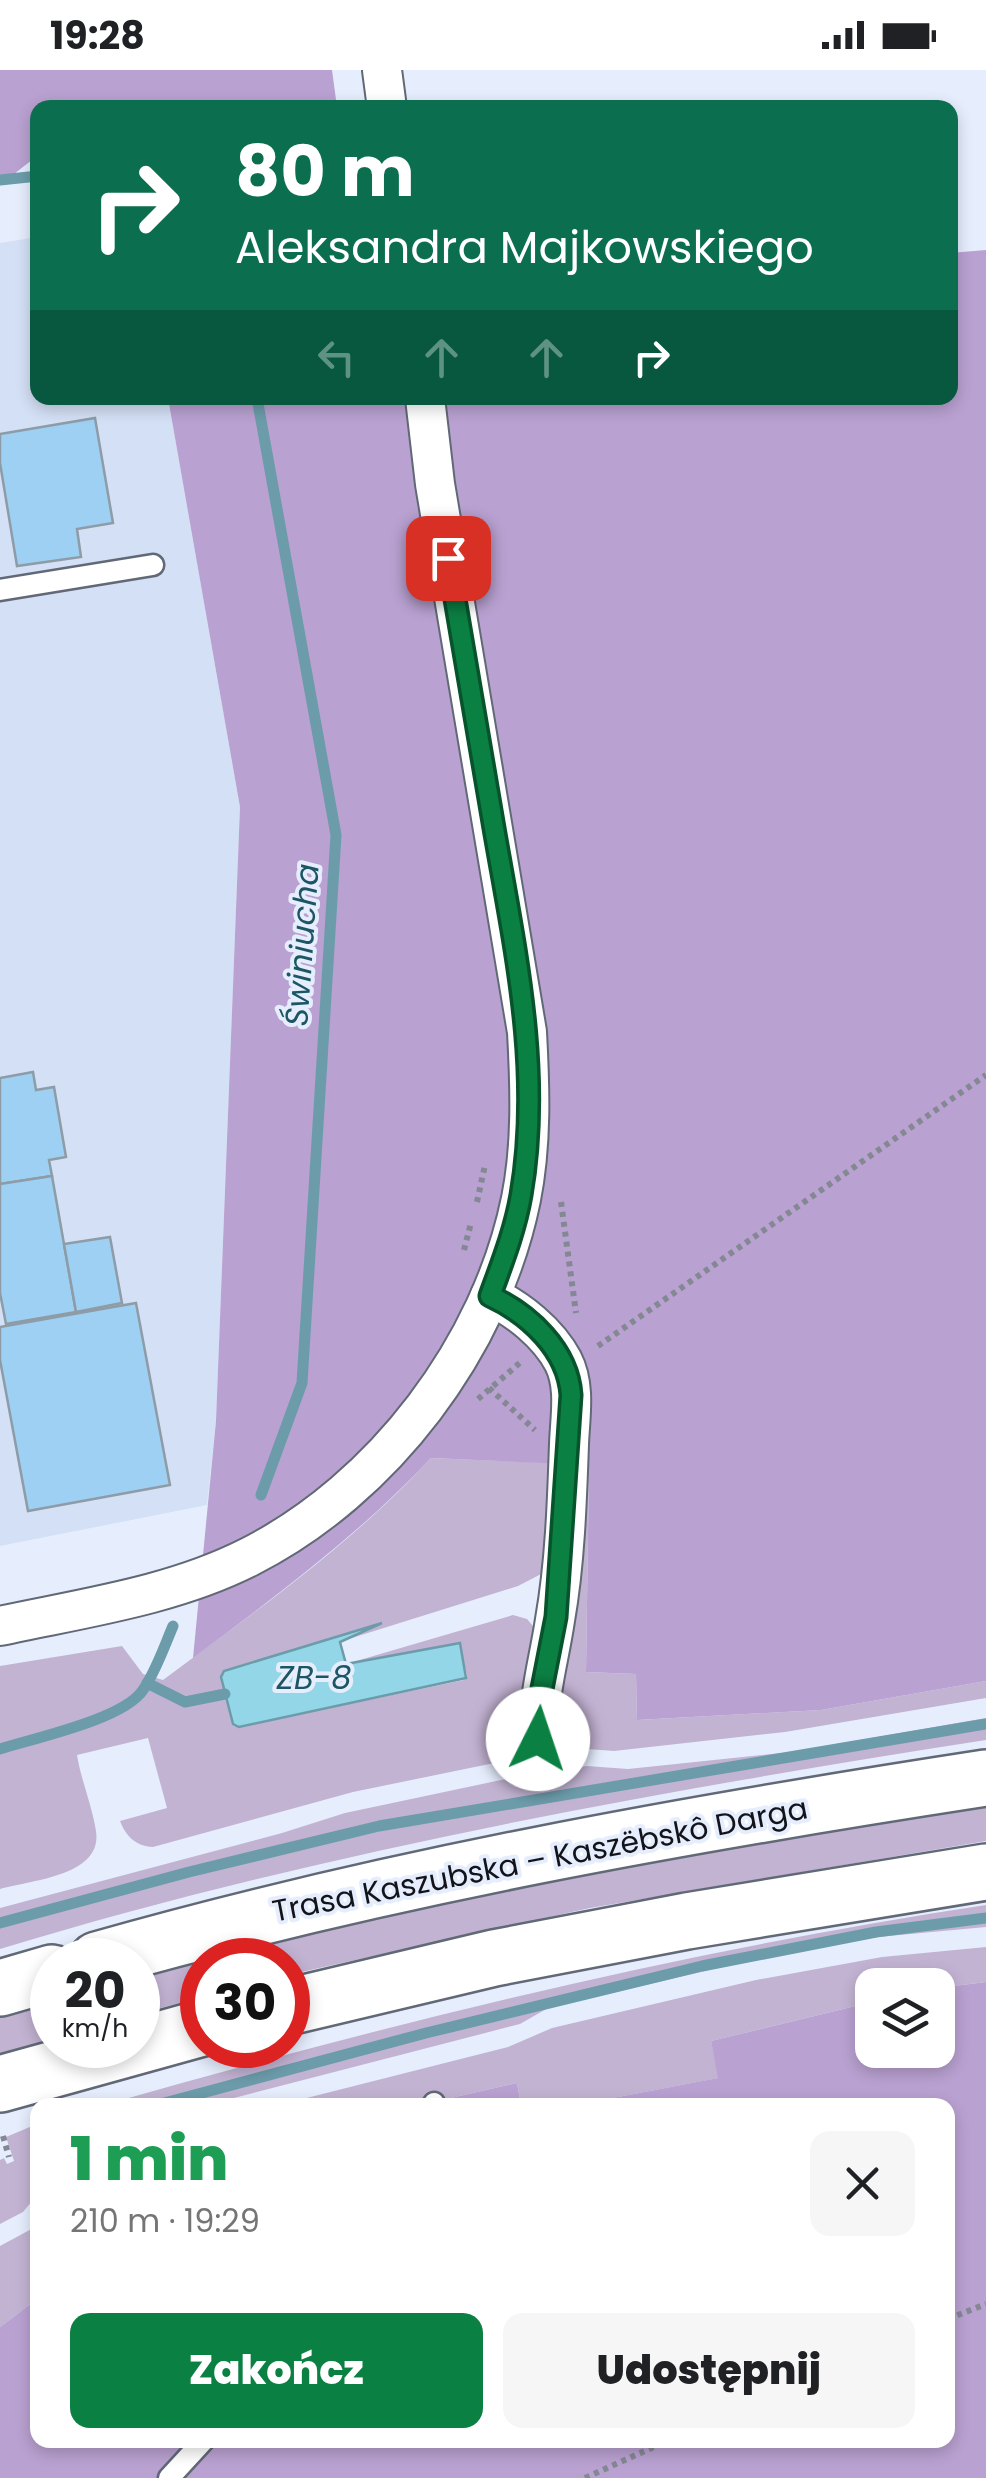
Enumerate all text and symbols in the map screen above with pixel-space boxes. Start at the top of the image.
text: 19:28 [50,9,145,62]
text: 80 m [235,122,415,221]
icon: right [70,140,200,270]
text: Aleksandra Majkowskiego [235,216,814,279]
icon: left [309,330,364,385]
icon: ahead [414,330,469,385]
icon: ahead [519,330,574,385]
icon: right [624,330,679,385]
pin [406,516,491,601]
icon: arrive [421,531,476,586]
water label: Świniucha [273,862,330,1028]
water label: ZB-8 [276,1655,351,1700]
position arrow [486,1687,590,1791]
street label: Trasa Kaszubska – Kaszëbskô Darga [269,1786,811,1933]
speed limit sign: 30 [180,1938,310,2068]
text: 20 [64,1955,126,2026]
map controls [855,1968,955,2068]
button: layers [855,1968,955,2068]
text: km/h [62,2011,128,2046]
text: 1 min [70,2117,228,2201]
button: close [810,2131,915,2236]
text: 210 m · 19:29 [70,2198,260,2243]
button: Zakończ [70,2313,483,2428]
button: Udostępnij [503,2313,915,2428]

